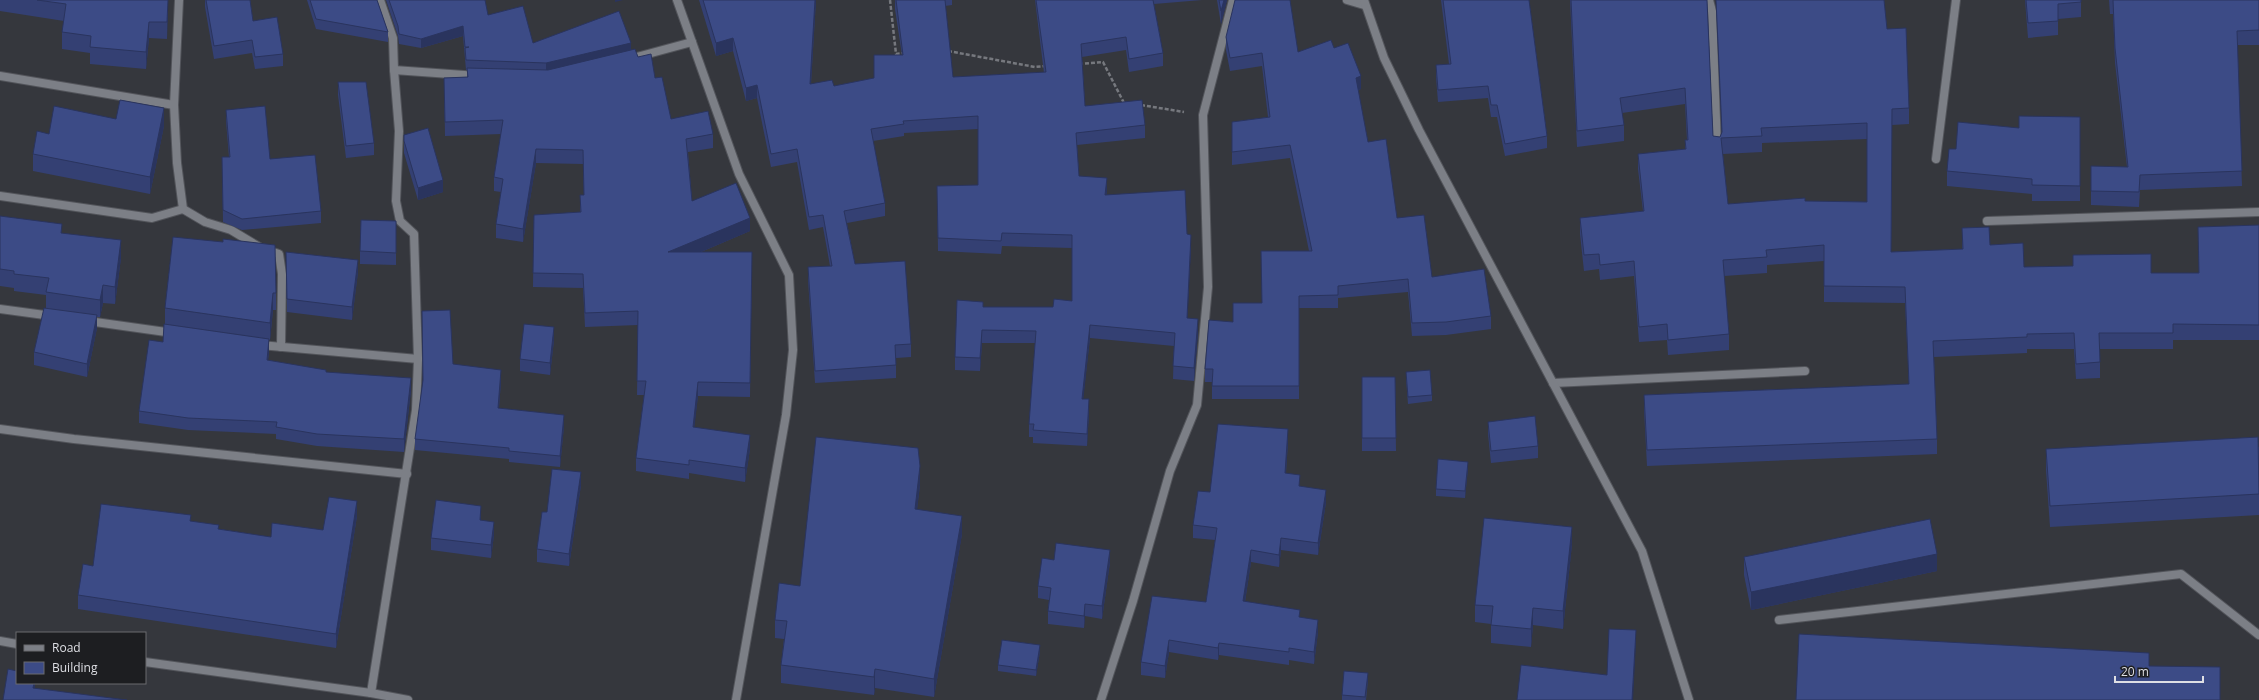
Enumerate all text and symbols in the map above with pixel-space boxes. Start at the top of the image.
legend [16,632,146,684]
text: Road [52,639,81,656]
scale bar [2115,658,2203,684]
text: Building [52,659,98,676]
text: 20 m [2121,663,2149,680]

